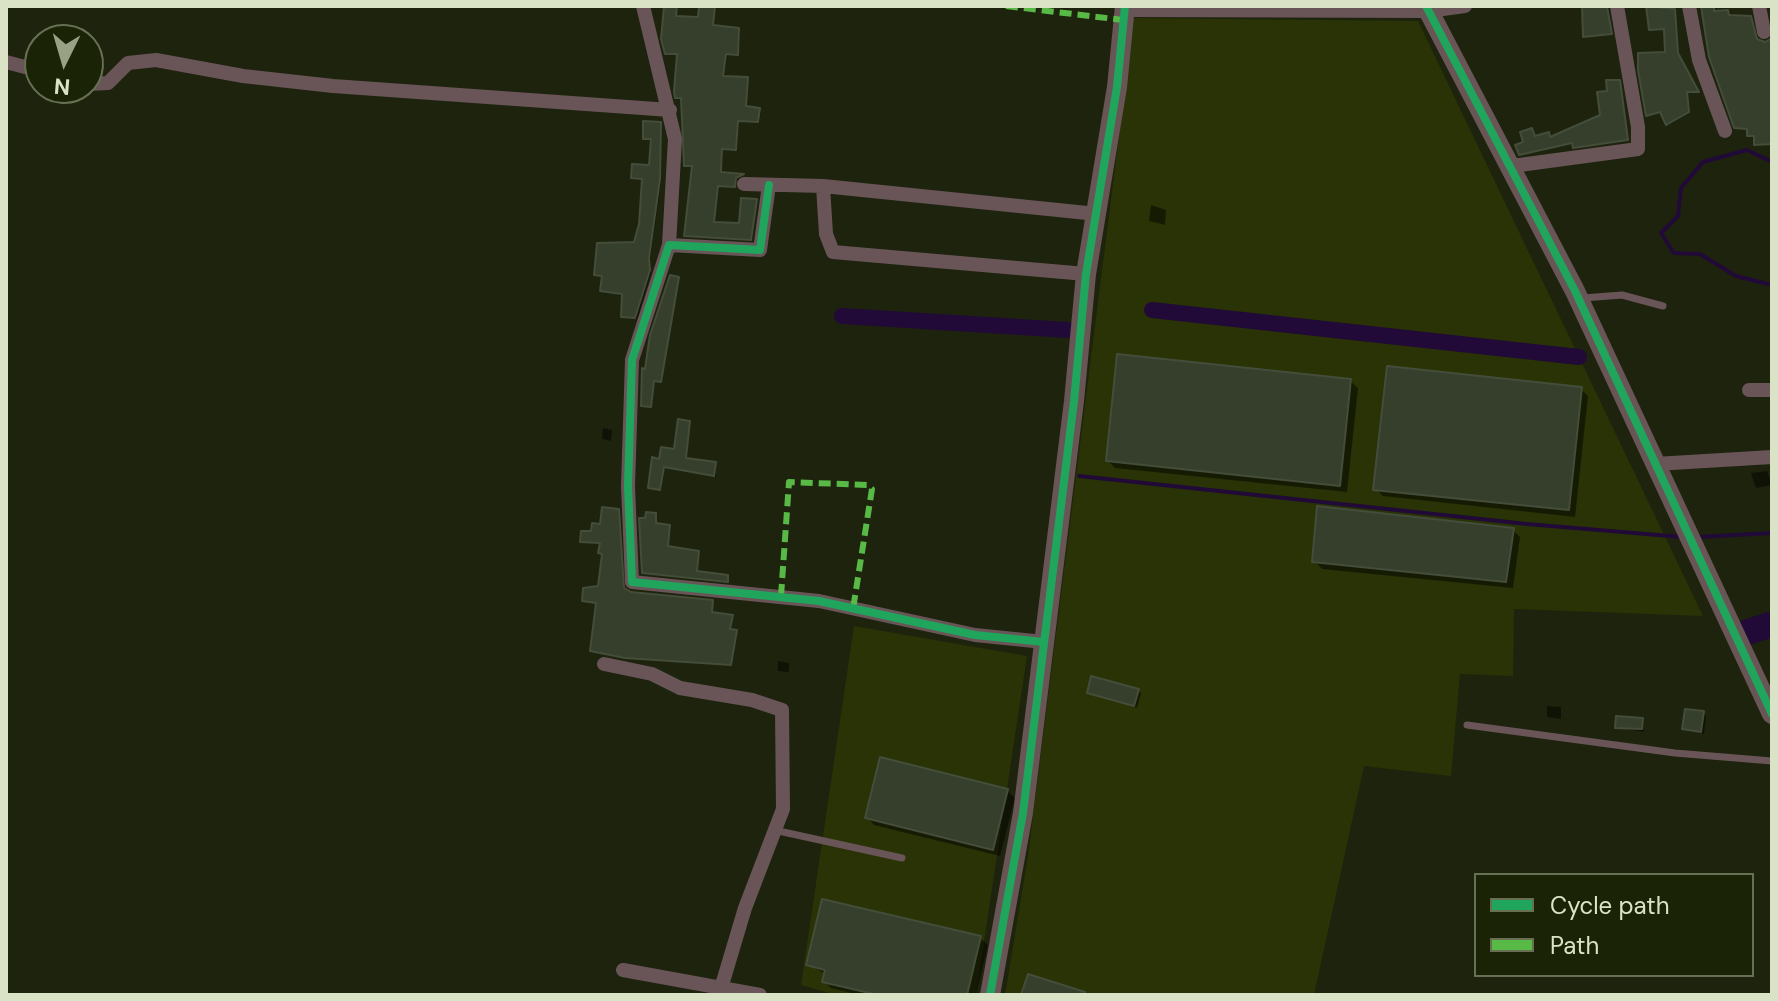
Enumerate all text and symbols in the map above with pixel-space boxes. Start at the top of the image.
north arrow [24,24,104,104]
text: N [53,71,71,102]
legend [1474,873,1754,977]
text: Cycle path [1550,890,1669,921]
text: Path [1550,930,1599,961]

